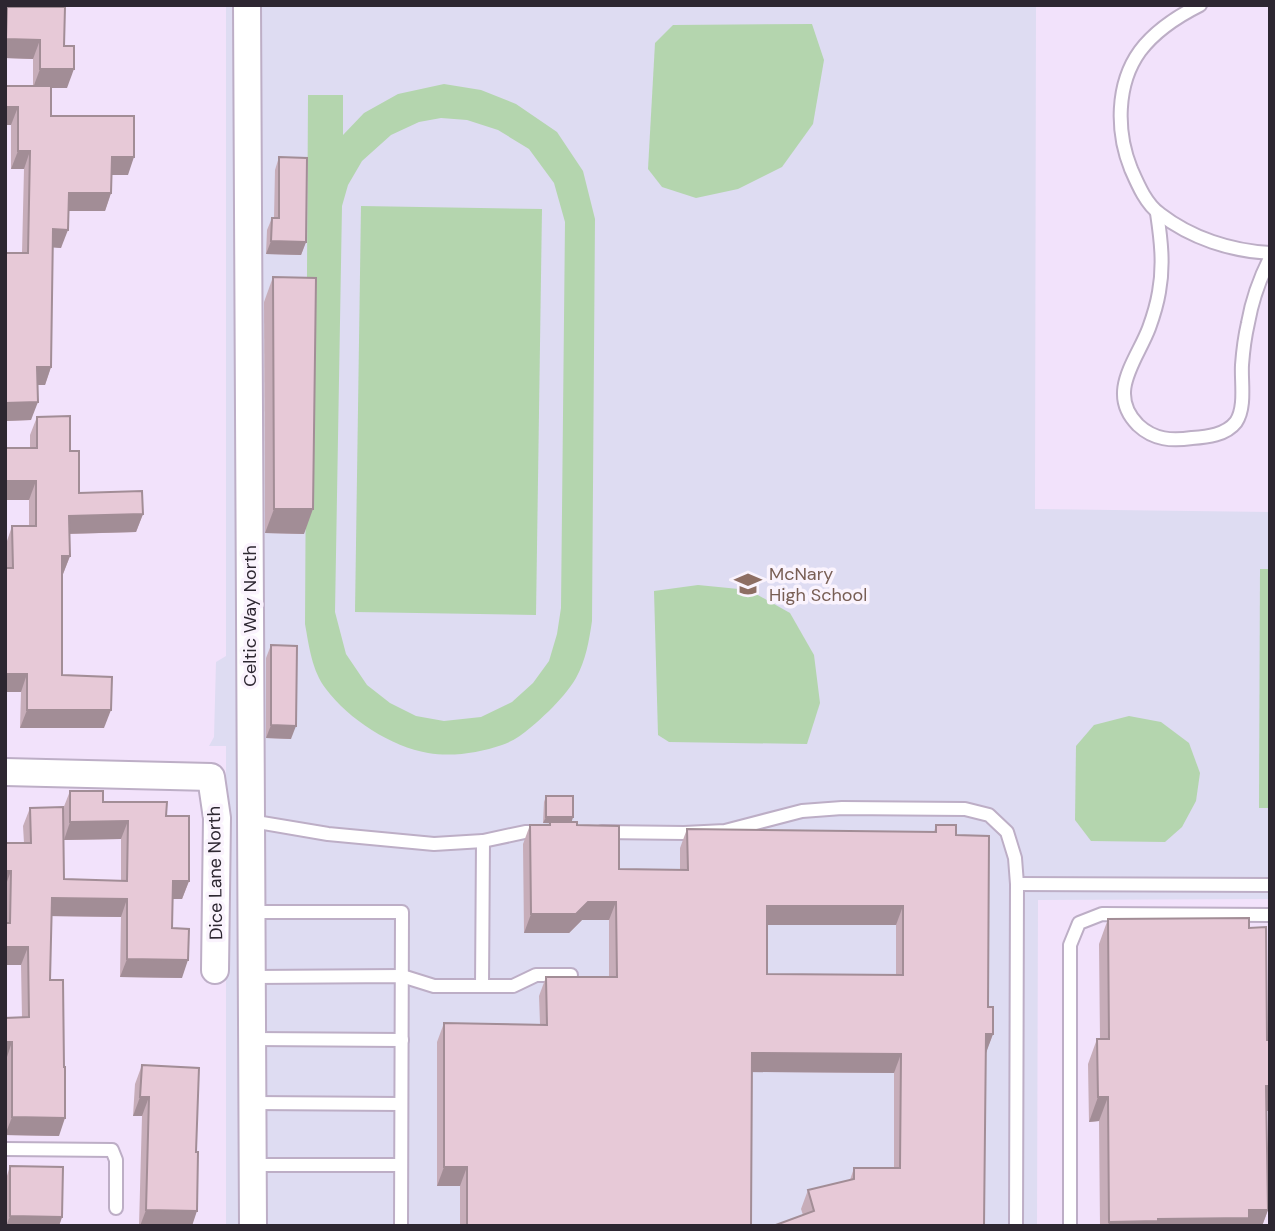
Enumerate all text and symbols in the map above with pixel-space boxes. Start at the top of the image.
street label: Celtic Way North [238,545,262,687]
place label: McNary High School [769,562,867,607]
school or university icon: McNary High School [733,569,763,599]
street label: Dice Lane North [202,806,228,940]

